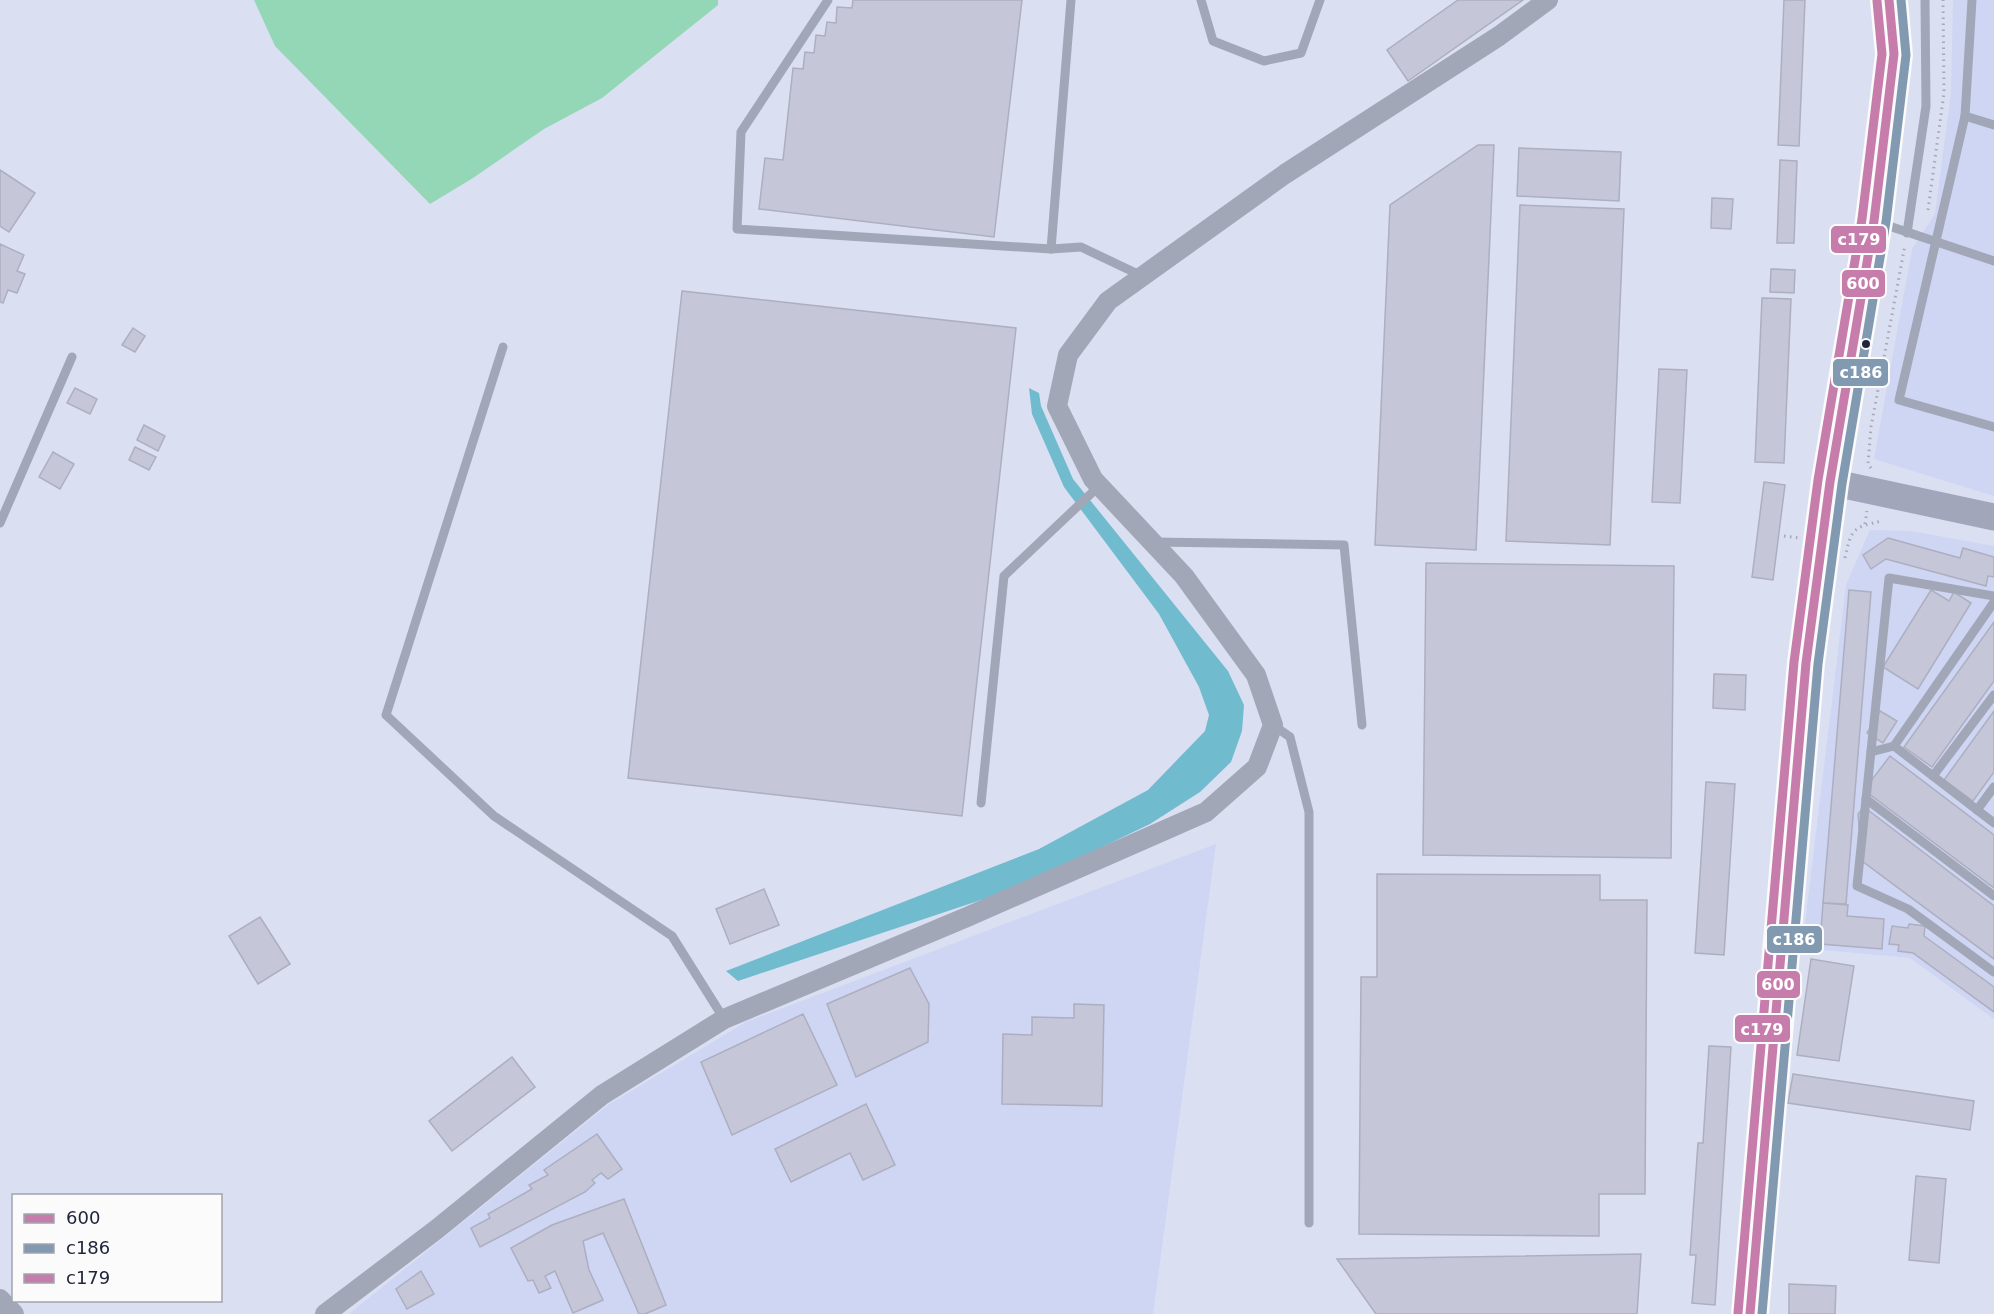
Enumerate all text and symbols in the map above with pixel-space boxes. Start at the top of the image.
line badge: с179 [1830,225,1887,254]
text: с179 [1838,230,1880,249]
line badge: 600 [1841,269,1886,298]
text: 600 [1846,274,1880,293]
unlabelled marker [1860,338,1872,350]
line badge: с186 [1832,358,1889,387]
text: с186 [1840,363,1882,382]
line badge: с186 [1766,925,1823,954]
text: с186 [1773,930,1815,949]
line badge: 600 [1756,970,1801,999]
text: 600 [1761,975,1795,994]
line badge: с179 [1734,1014,1791,1043]
text: с179 [1741,1020,1783,1039]
legend [12,1194,222,1302]
text: 600 [66,1207,100,1228]
text: с186 [66,1237,110,1258]
text: с179 [66,1267,110,1288]

